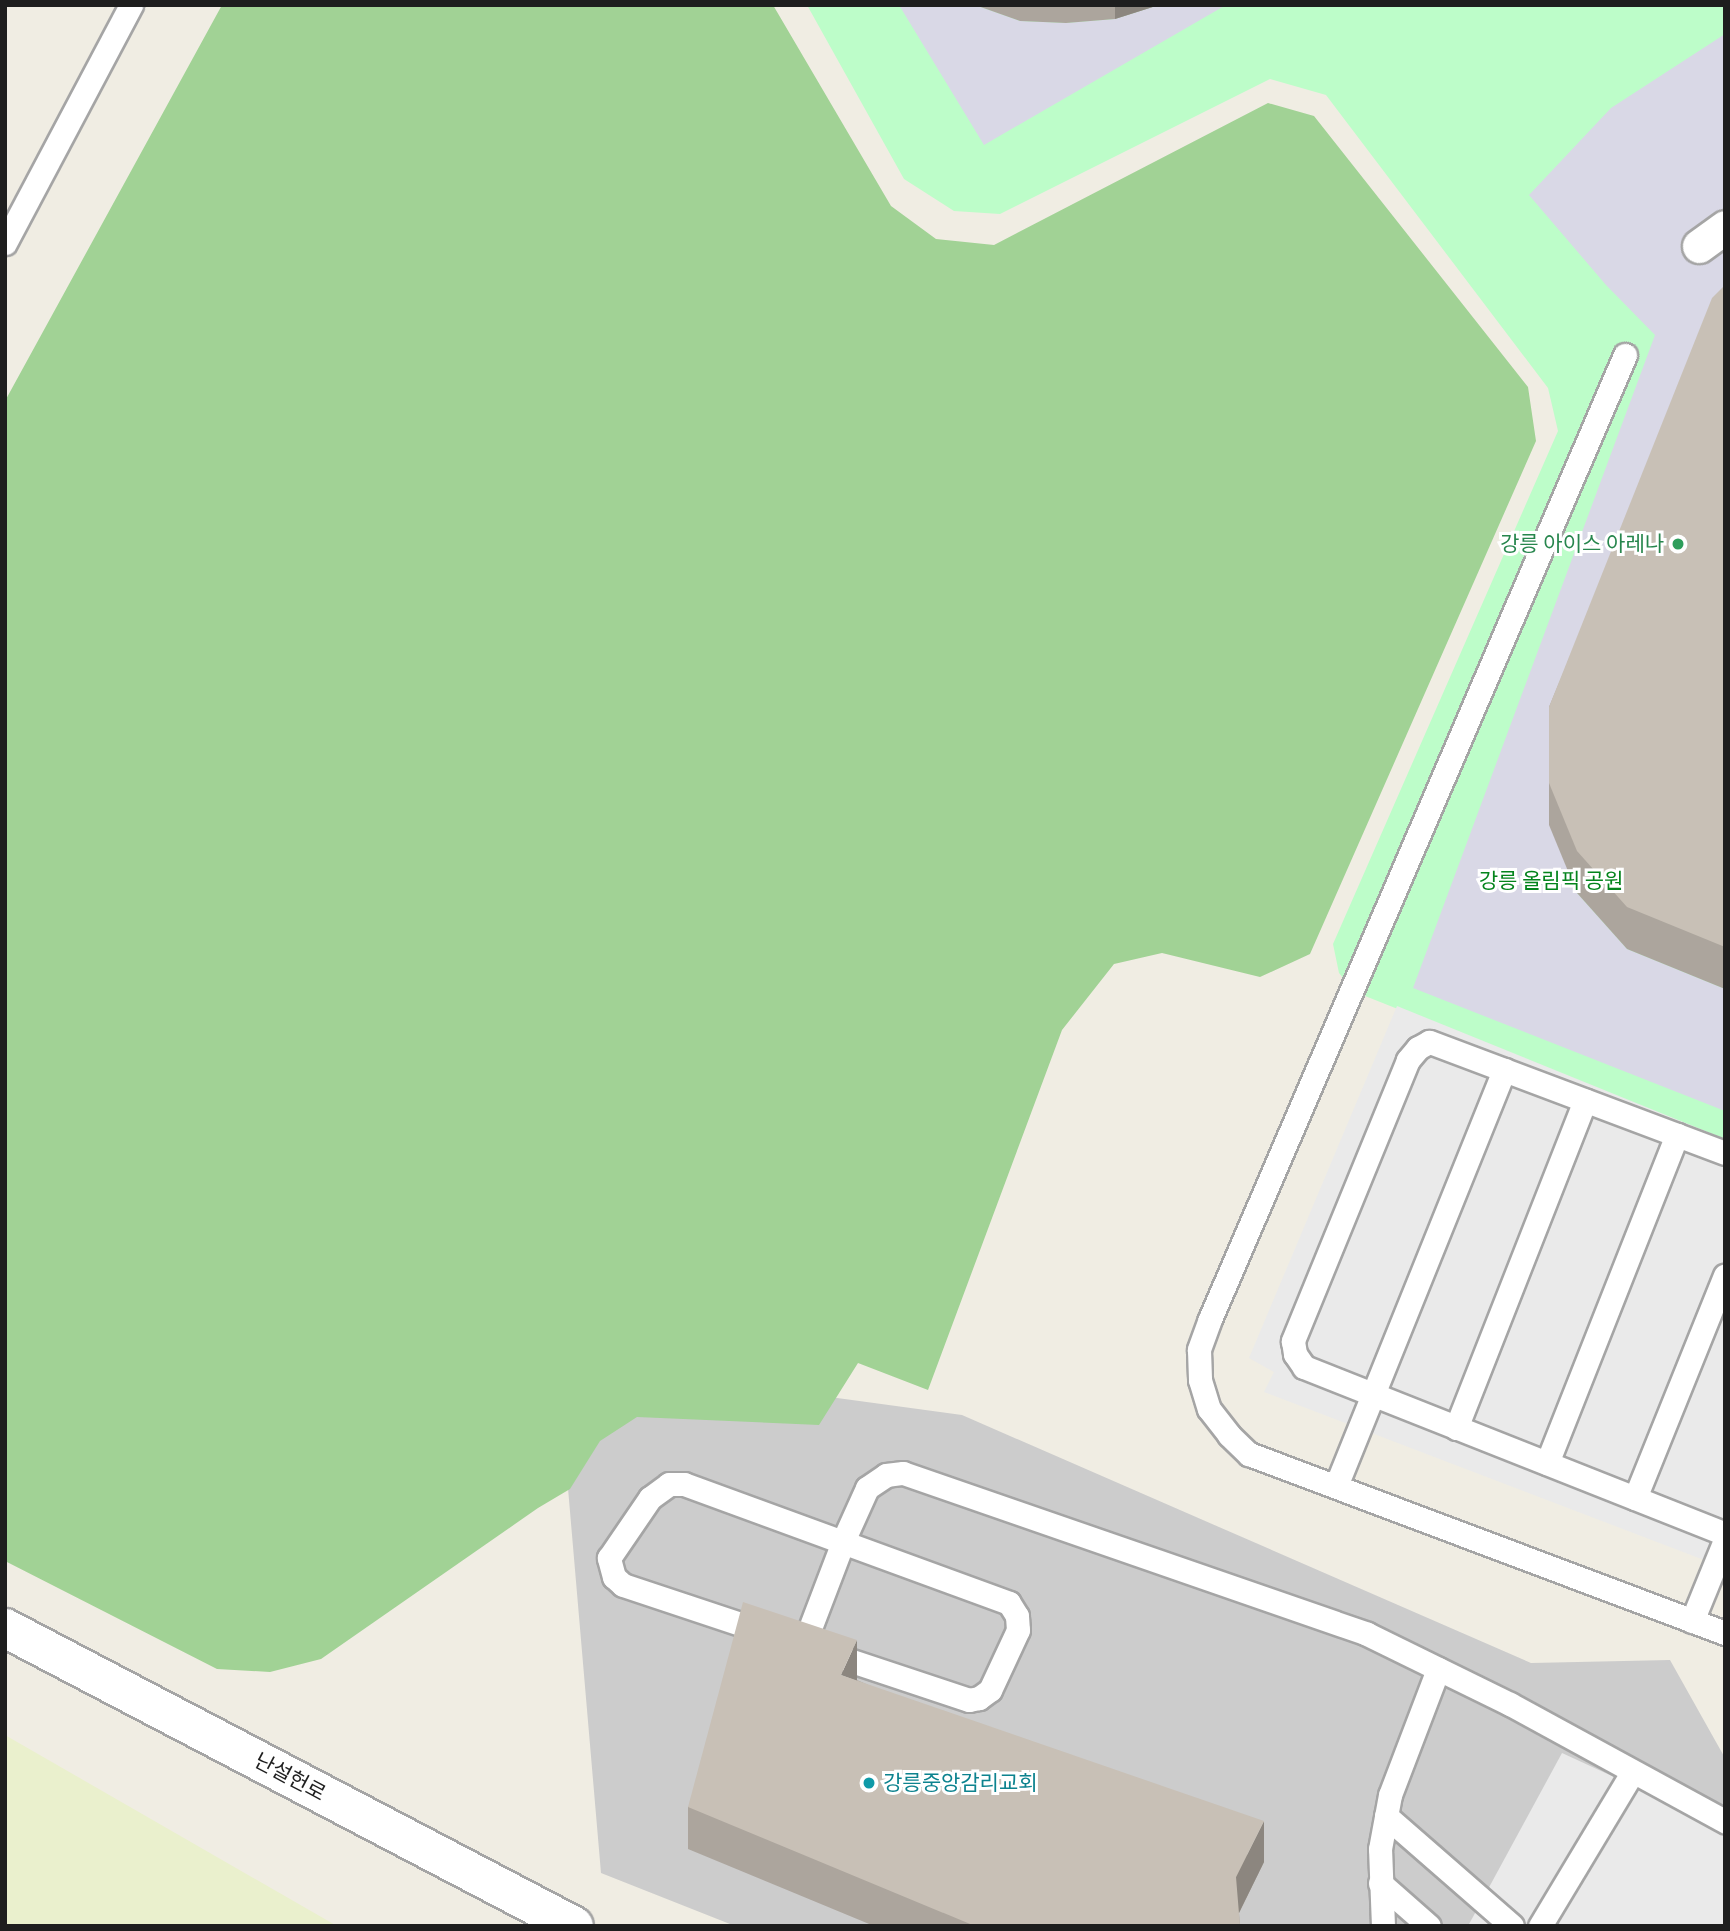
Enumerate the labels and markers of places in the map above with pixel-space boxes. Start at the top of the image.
place label: 강릉 아이스 아레나 [1500,531,1664,557]
marker: 강릉 아이스 아레나 [1670,536,1686,552]
place label: 강릉중앙감리교회 [883,1770,1038,1796]
marker: 강릉중앙감리교회 [861,1775,877,1791]

